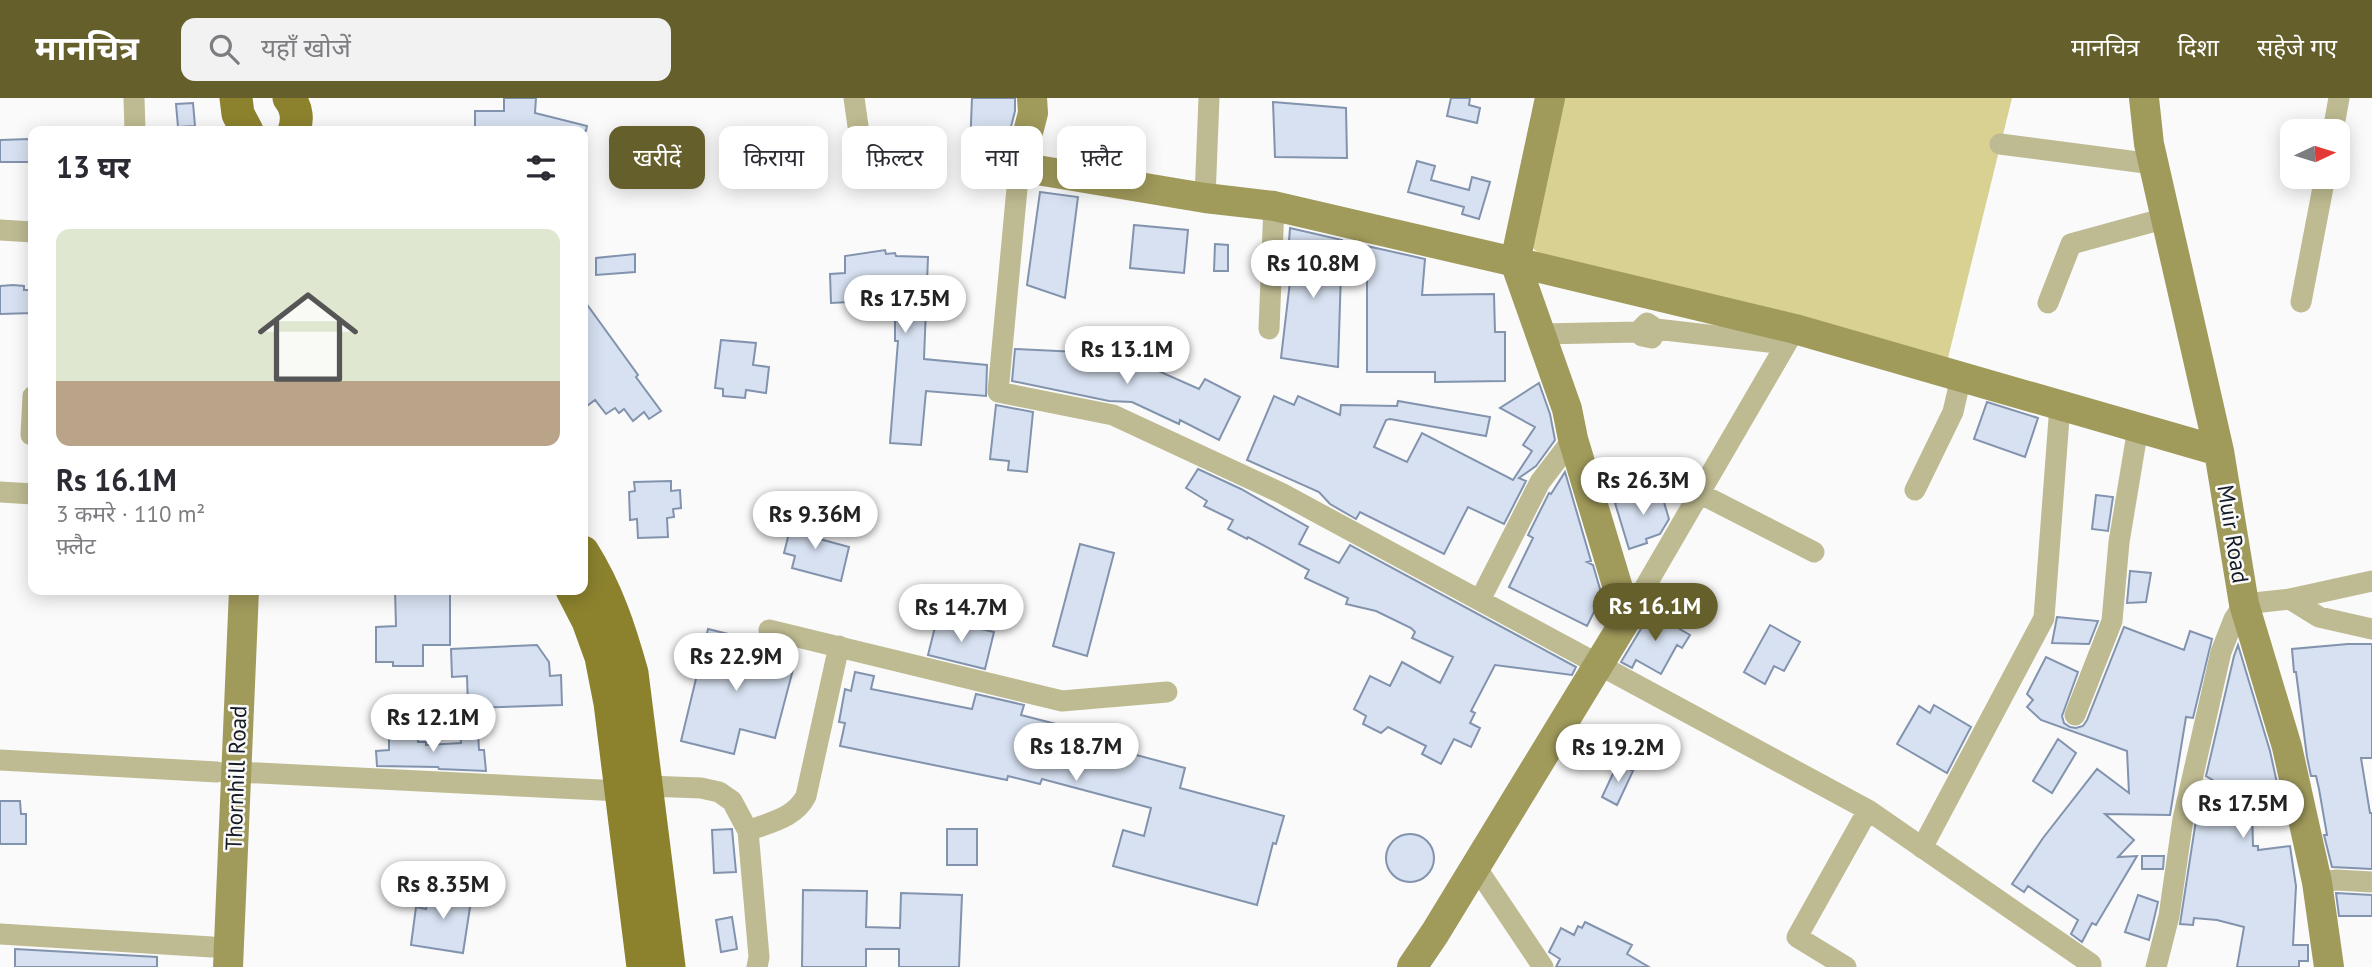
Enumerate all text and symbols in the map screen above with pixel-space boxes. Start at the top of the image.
search box [181,18,671,81]
text: मानचित्र [35,26,139,69]
icon: search [205,30,243,68]
text: यहाँ खोजें [261,31,351,64]
text: मानचित्र [2071,32,2140,63]
text: दिशा [2178,32,2219,63]
text: सहेजे गए [2257,32,2337,63]
north arrow [2280,119,2350,189]
map controls [2280,119,2350,189]
chip: खरीदें [609,126,705,189]
chip: किराया [719,126,828,189]
chip: फ़िल्टर [842,126,947,189]
chip: नया [961,126,1043,189]
chip: फ़्लैट [1057,126,1146,189]
text: 13 घर [56,147,130,186]
icon: filters [522,149,560,187]
pin: Rs 10.8M [1241,240,1385,300]
text: Rs 10.8M [1267,248,1359,277]
icon: home [245,274,371,400]
pin: Rs 17.5M [833,275,977,335]
text: Rs 17.5M [860,283,950,312]
pin: Rs 13.1M [1055,327,1199,386]
text: Rs 13.1M [1081,334,1173,363]
pin: Rs 26.3M [1571,458,1715,517]
text: Rs 16.1M [56,460,177,499]
text: Rs 26.3M [1597,465,1689,494]
street label: Muir Road [2211,483,2256,585]
pin: Rs 9.36M [743,491,887,551]
text: 3 कमरे · 110 m² [56,499,205,528]
text: Rs 9.36M [769,499,861,528]
text: फ़्लैट [56,531,96,560]
pin: Rs 14.7M [889,584,1033,644]
pin: Rs 16.1M [1583,584,1727,643]
text: Rs 16.1M [1609,591,1701,620]
text: Rs 14.7M [915,592,1007,621]
pin: Rs 22.9M [664,634,808,693]
text: Rs 22.9M [690,641,782,670]
pin: Rs 12.1M [361,694,505,754]
text: Rs 12.1M [387,702,479,731]
street label: Thornhill Road [218,705,253,851]
pin: Rs 18.7M [1004,724,1148,783]
pin: Rs 19.2M [1546,724,1690,784]
text: Rs 18.7M [1030,731,1122,760]
text: Rs 19.2M [1572,732,1664,761]
pin: Rs 17.5M [2171,780,2315,840]
text: Rs 17.5M [2198,788,2288,817]
pin: Rs 8.35M [371,862,515,921]
text: Rs 8.35M [397,869,489,898]

